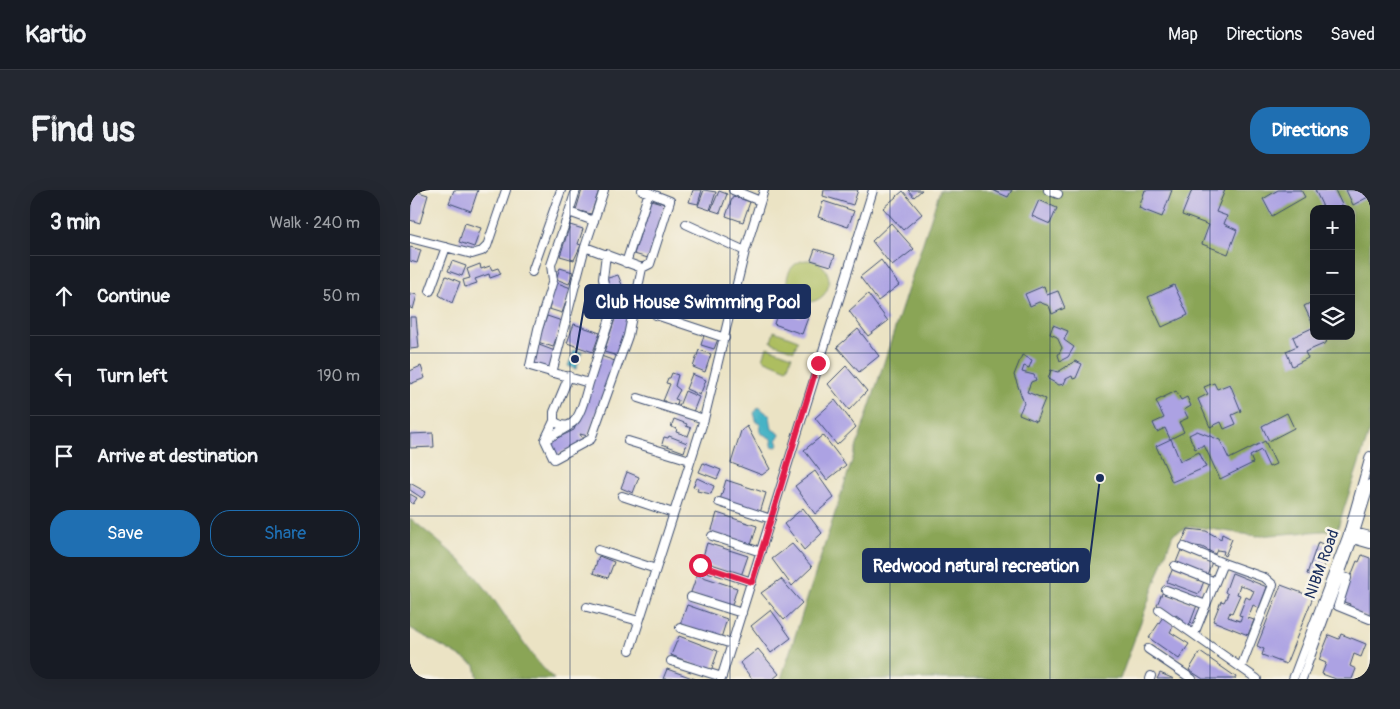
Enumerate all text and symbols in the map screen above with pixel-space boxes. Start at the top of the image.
text: Kartio [25,20,86,49]
text: Map [1168,23,1198,46]
text: Directions [1226,23,1302,46]
text: Saved [1330,23,1375,46]
button: Directions [1250,107,1370,154]
text: Find us [30,108,135,152]
map controls [1310,205,1355,340]
button: + [1310,205,1355,250]
text: 3 min [50,209,100,236]
text: Walk · 240 m [269,213,360,233]
button: − [1310,250,1355,295]
icon: ahead [50,282,78,310]
text: Continue [97,284,170,308]
callout: Club House Swimming Pool [585,285,810,318]
text: 50 m [323,286,360,306]
text: Club House Swimming Pool [595,291,801,314]
button: layers [1310,295,1355,340]
route end [807,352,830,375]
icon: left [50,362,78,390]
text: Turn left [97,364,167,388]
text: 190 m [317,366,360,386]
icon: arrive [50,442,78,470]
text: Arrive at destination [97,444,258,468]
button: Save [50,510,200,557]
button: Share [210,510,360,557]
street label: NIBM Road [1300,527,1344,602]
callout: Redwood natural recreation [863,549,1089,582]
route start [689,554,712,577]
text: Redwood natural recreation [873,555,1079,578]

